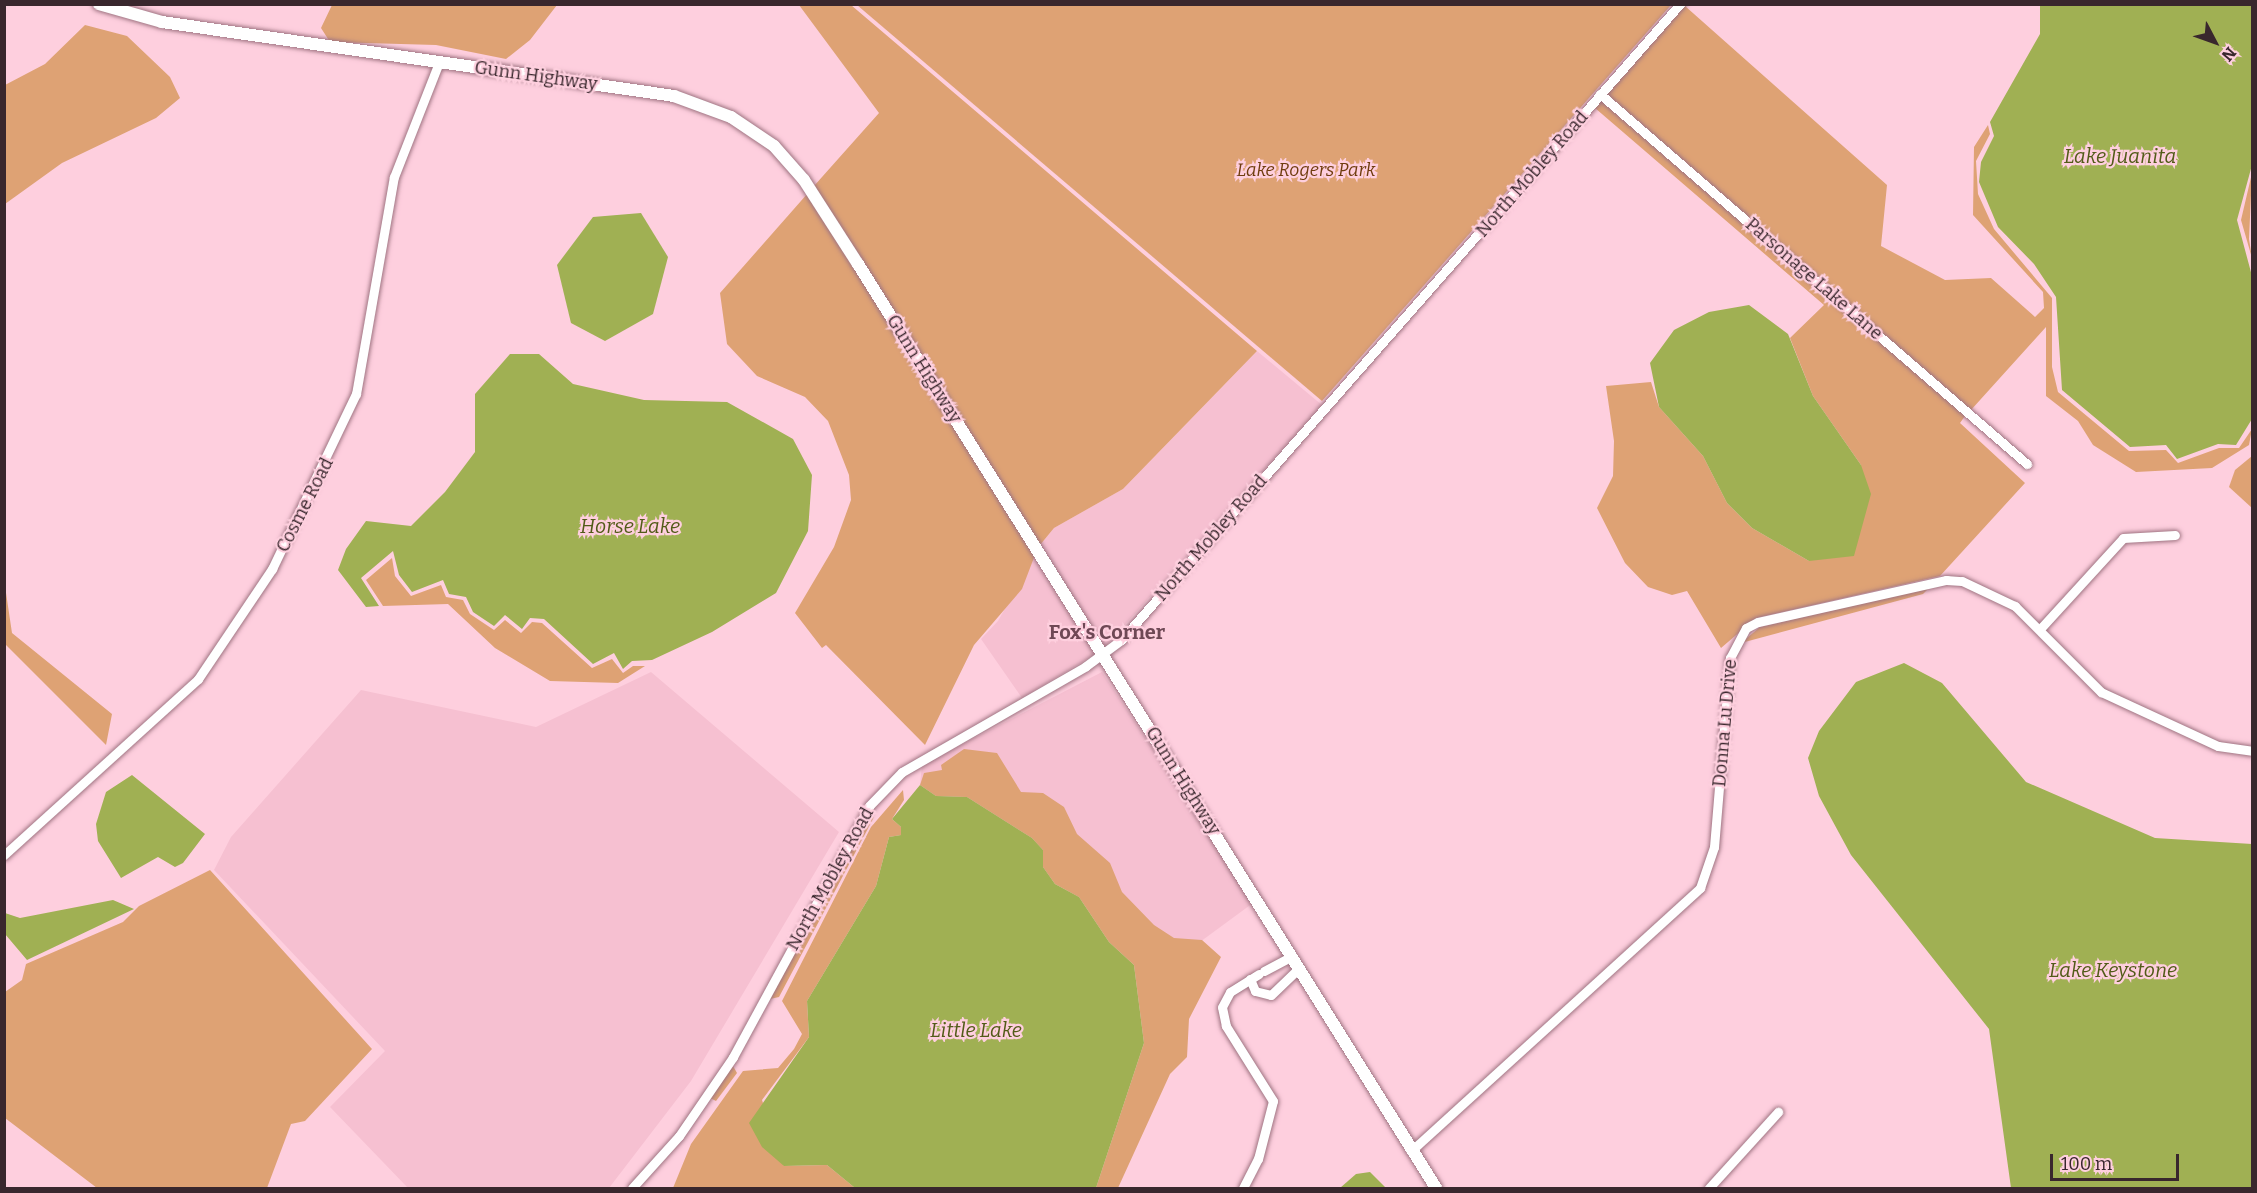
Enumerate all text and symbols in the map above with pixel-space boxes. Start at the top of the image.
north arrow [2185,12,2245,72]
text: N [2218,43,2240,65]
street label: Gunn Highway [473,57,599,95]
street label: North Mobley Road [1471,107,1593,241]
water label: Lake Juanita [2064,144,2176,168]
park label: Lake Rogers Park [1237,159,1375,181]
street label: Parsonage Lake Lane [1741,214,1887,344]
street label: Gunn Highway [882,311,966,427]
street label: Cosme Road [272,454,338,556]
street label: North Mobley Road [1150,471,1272,605]
water label: Horse Lake [580,514,680,538]
district label: Fox's Corner [1049,620,1165,644]
street label: Donna Lu Drive [1709,658,1741,788]
street label: Gunn Highway [1141,723,1225,839]
street label: North Mobley Road [782,804,878,954]
water label: Lake Keystone [2049,958,2177,982]
water label: Little Lake [930,1018,1022,1042]
scale bar [2053,1142,2182,1180]
text: 100 m [2061,1153,2112,1175]

